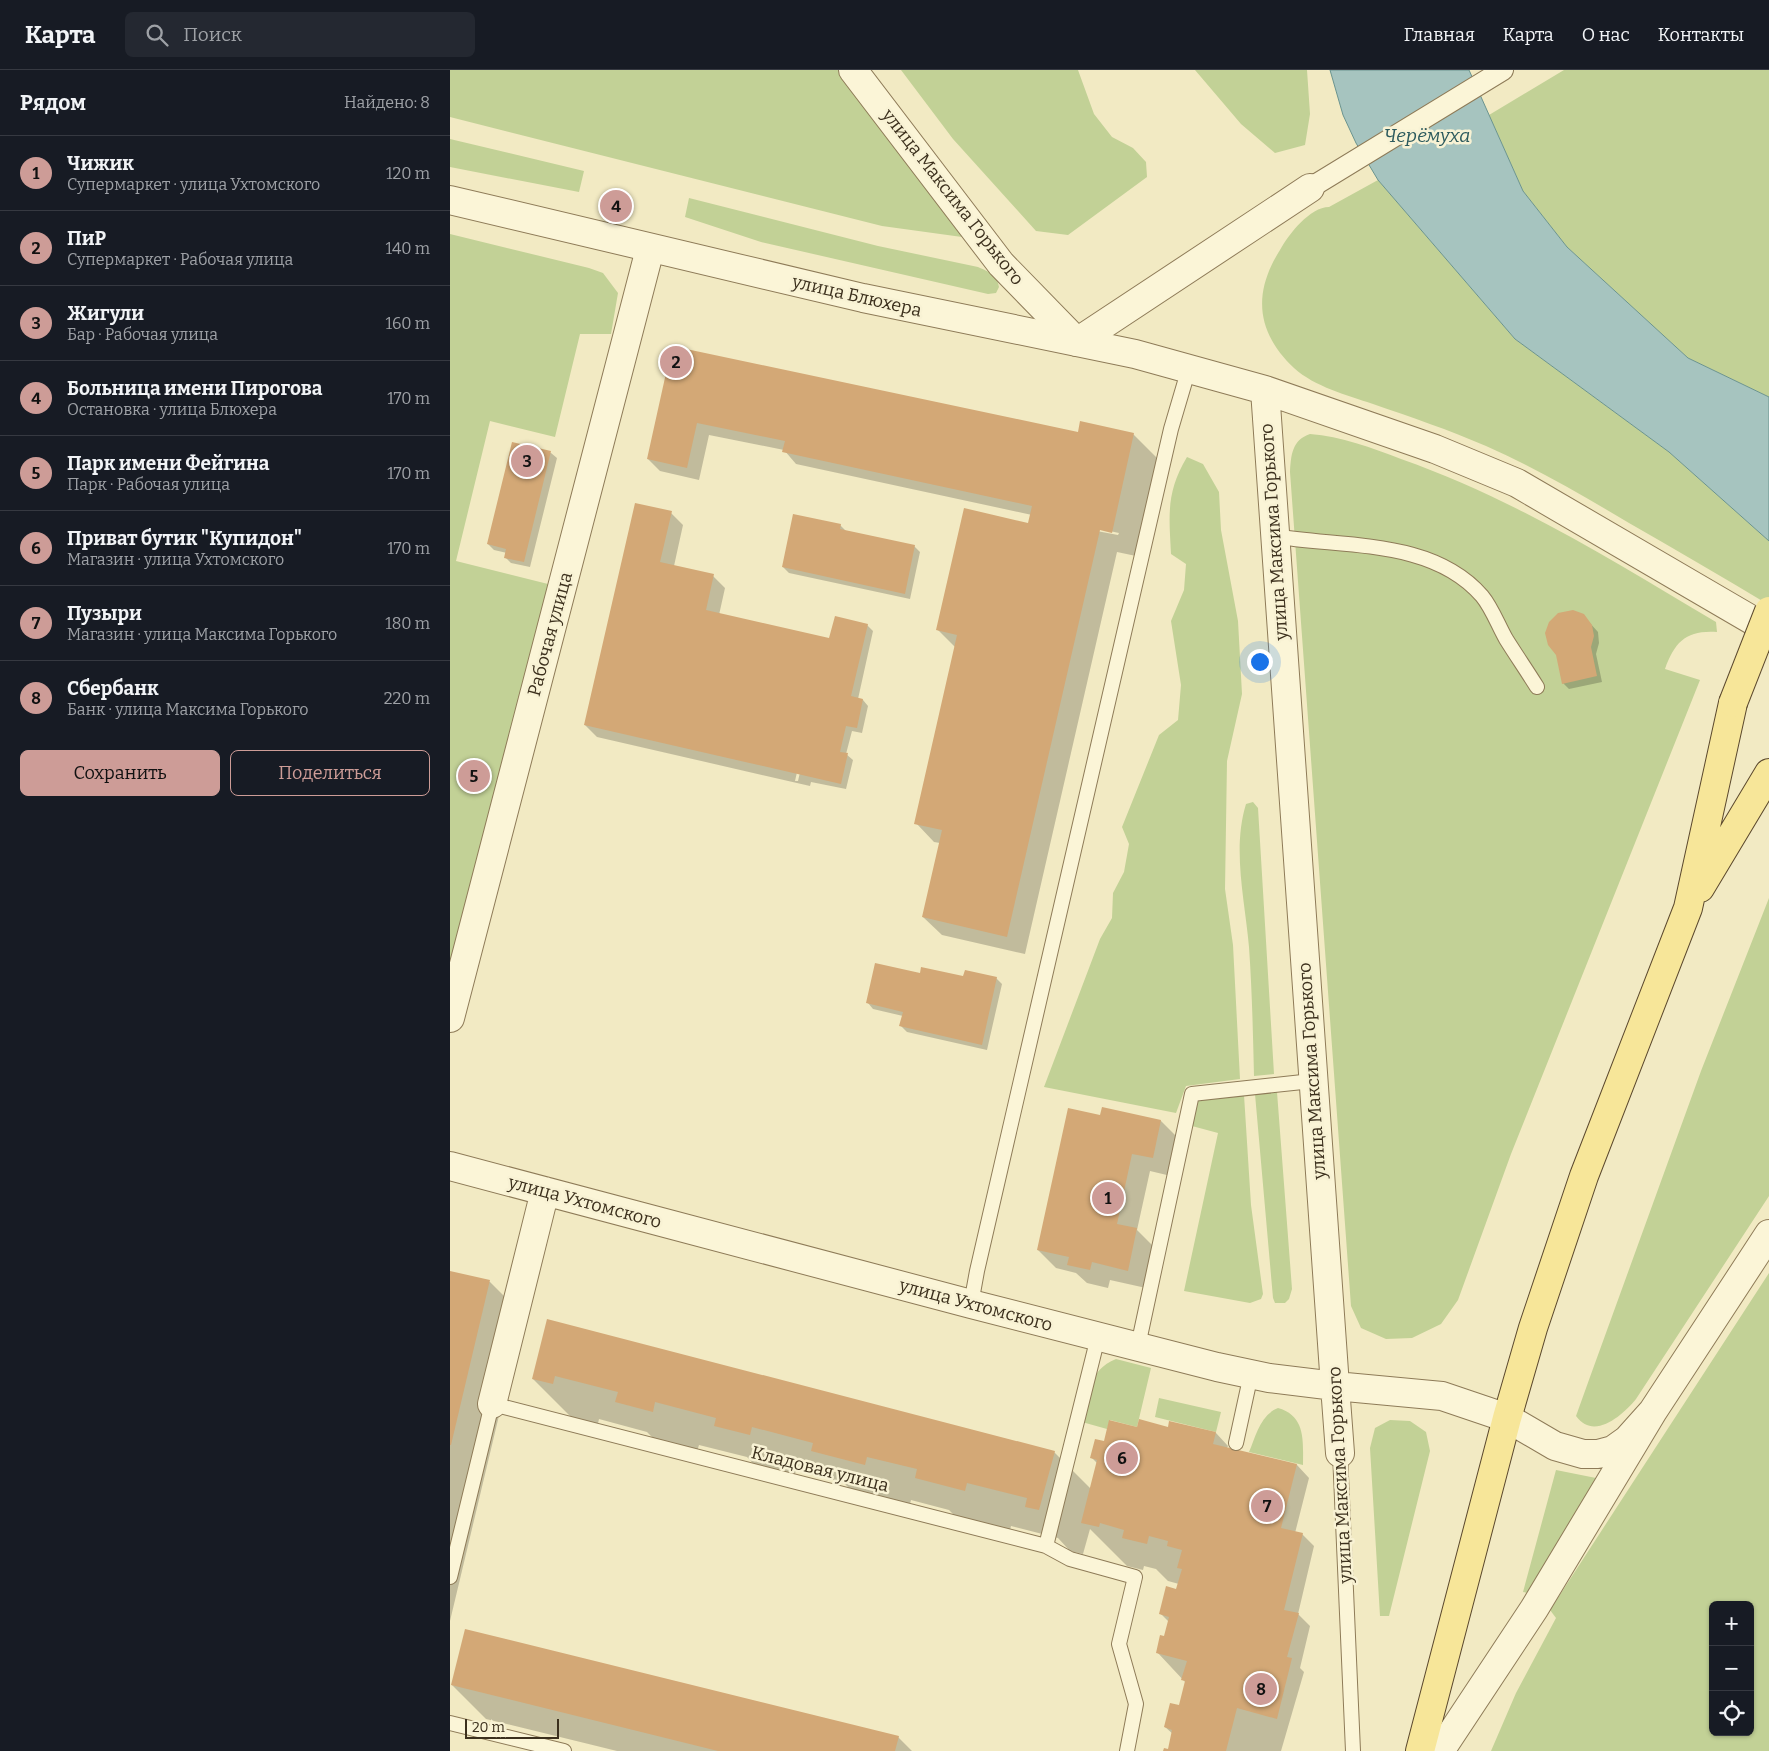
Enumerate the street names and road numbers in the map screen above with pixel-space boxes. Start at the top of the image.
street label: улица Максима Горького [877,104,1029,289]
street label: улица Блюхера [789,270,924,322]
street label: улица Максима Горького [1255,423,1293,642]
street label: Рабочая улица [523,569,577,698]
street label: улица Максима Горького [1293,962,1331,1181]
street label: улица Ухтомского [505,1171,664,1233]
street label: улица Ухтомского [896,1274,1055,1336]
street label: улица Максима Горького [1323,1366,1357,1585]
street label: Кладовая улица [749,1441,891,1497]

